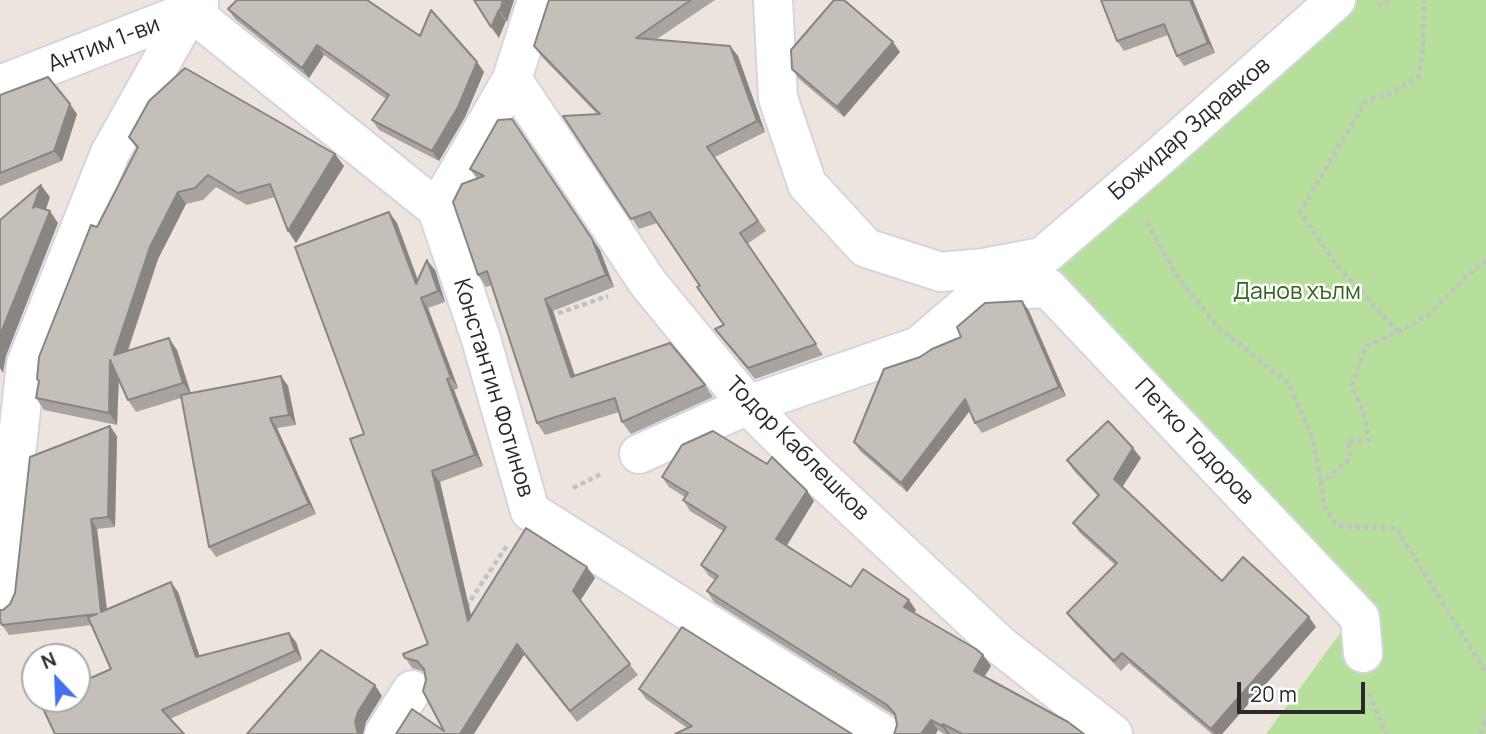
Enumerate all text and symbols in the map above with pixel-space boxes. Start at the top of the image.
street label: Антим 1-ви [44,11,164,79]
street label: Божидар Здравков [1104,52,1276,206]
street label: Константин Фотинов [447,276,539,500]
park label: Данов хълм [1233,279,1361,307]
street label: Тодор Каблешков [719,371,875,527]
street label: Петко Тодоров [1128,373,1260,511]
north arrow [21,643,91,713]
text: N [37,646,60,675]
scale bar [1241,668,1369,712]
text: 20 m [1250,680,1297,708]

